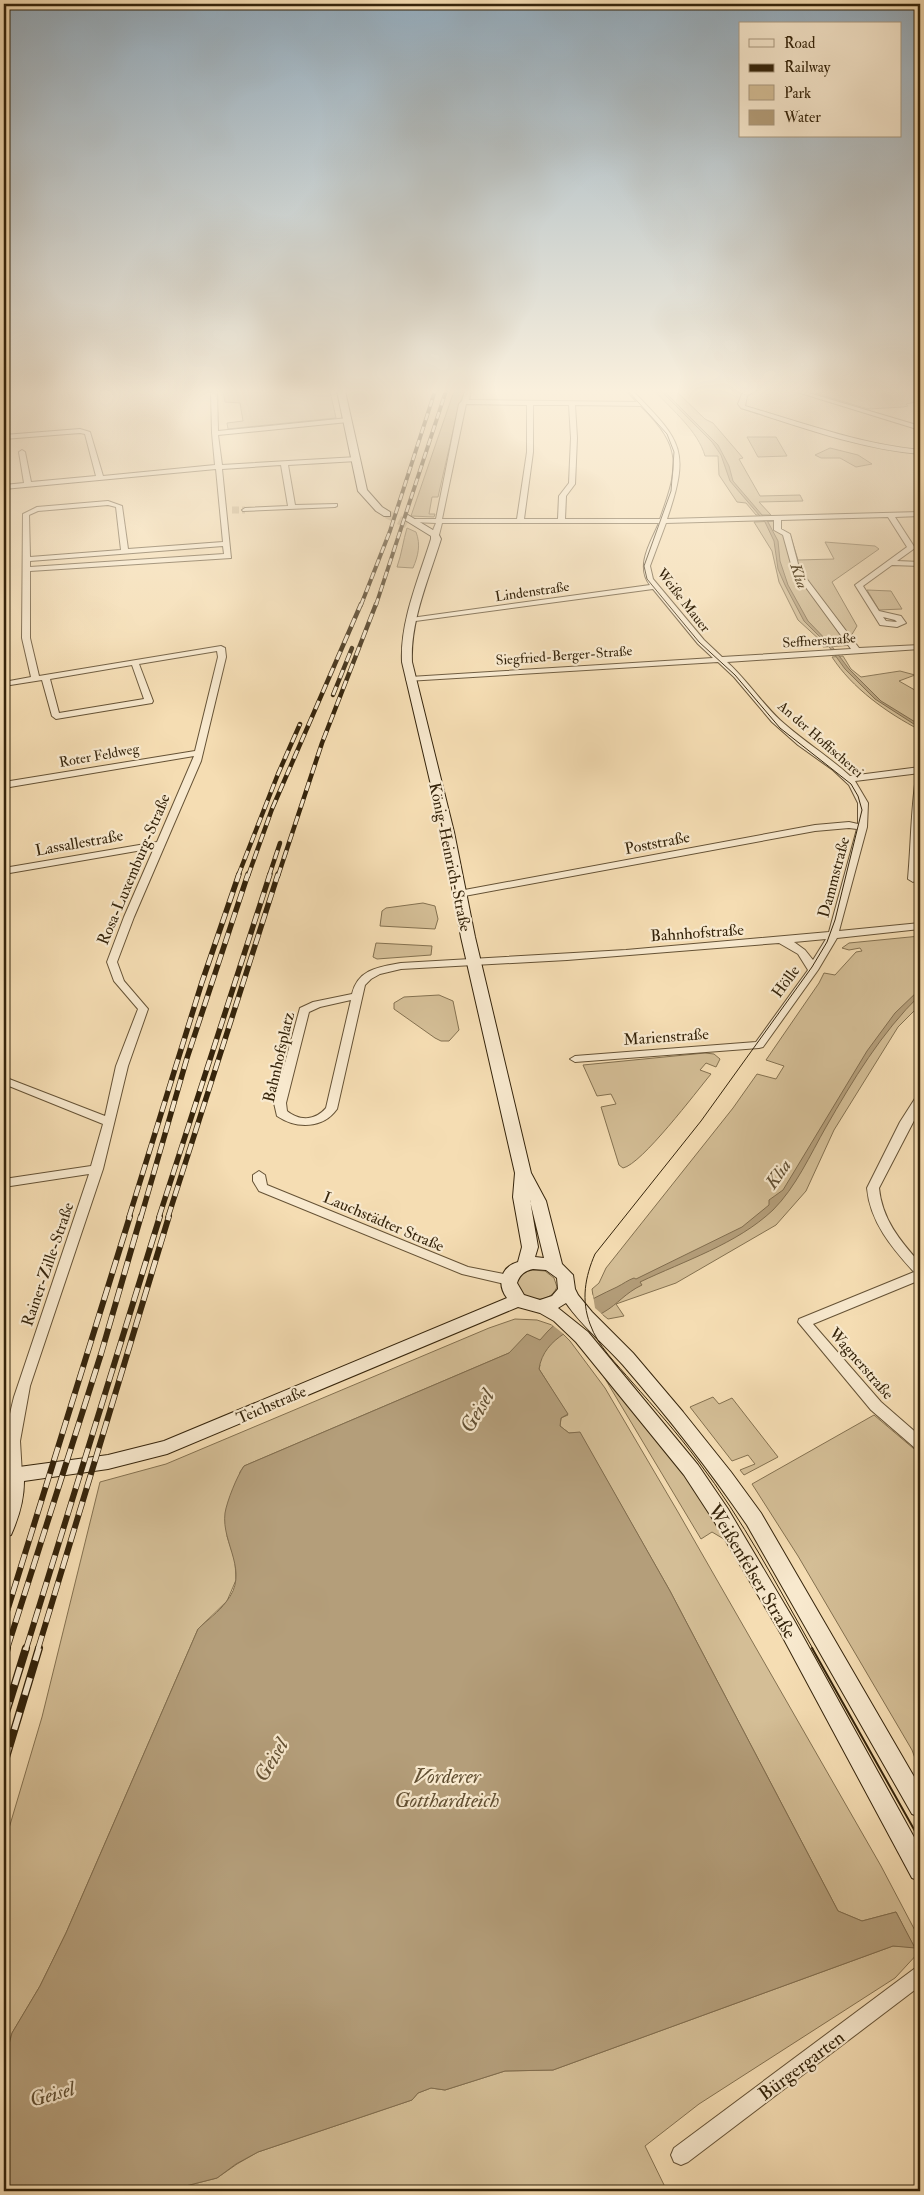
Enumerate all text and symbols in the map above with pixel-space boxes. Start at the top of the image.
legend [739,22,902,138]
text: Road [784,34,816,53]
text: Railway [784,58,831,77]
text: Park [784,84,811,103]
text: Water [783,108,821,127]
water label: Klia [785,560,812,591]
street label: Weiße Mauer [653,564,714,636]
street label: Lindenstraße [494,578,570,605]
street label: Seffnerstraße [782,629,856,652]
street label: Siegfried-Berger-Straße [495,642,633,669]
street label: An der Hoffischerei [774,697,867,781]
street label: Roter Feldweg [58,740,142,771]
street label: König-Heinrich-Straße [424,781,476,934]
street label: Rosa-Luxemburg-Straße [93,791,175,948]
street label: Lassallestraße [34,825,125,861]
street label: Poststraße [623,827,692,859]
street label: Dammstraße [814,834,854,920]
street label: Bahnhofstraße [650,920,745,946]
street label: Hölle [767,961,804,1002]
street label: Bahnhofsplatz [259,1010,300,1105]
street label: Marienstraße [623,1024,710,1050]
water label: Klia [760,1155,797,1194]
street label: Lauchstädter Straße [320,1187,447,1257]
street label: Rainer-Zille-Straße [17,1199,79,1329]
street label: Wagnerstraße [824,1323,898,1404]
street label: Teichstraße [233,1381,310,1429]
water label: Geisel [454,1383,502,1438]
street label: Weißenfelser Straße [702,1499,802,1643]
water label: Geisel [248,1732,296,1787]
water label: Vorderer Gotthardteich [395,1763,499,1814]
street label: Bürgergarten [754,2025,850,2106]
water label: Geisel [26,2075,80,2114]

